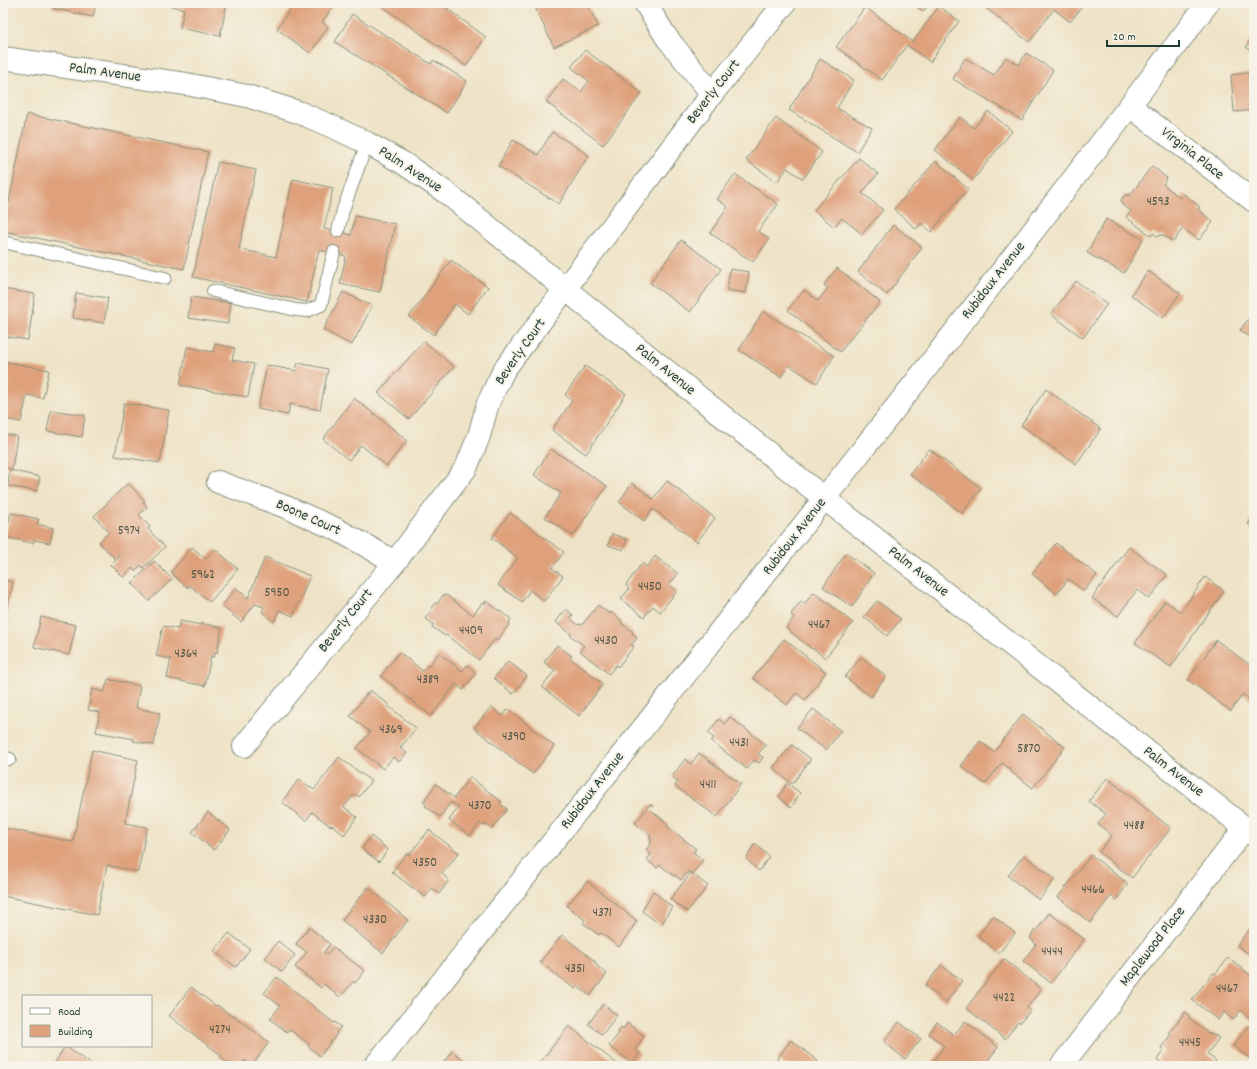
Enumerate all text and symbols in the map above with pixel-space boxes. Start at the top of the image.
scale bar [1107,22,1179,48]
text: 20 m [1113,29,1136,46]
street label: Beverly Court [682,55,747,129]
street label: Palm Avenue [68,57,143,89]
street label: Virginia Place [1156,122,1229,186]
street label: Palm Avenue [374,141,447,199]
house number: 4593 [1146,193,1170,212]
street label: Rubidoux Avenue [957,237,1032,325]
street label: Beverly Court [490,314,552,390]
street label: Palm Avenue [630,339,700,402]
street label: Rubidoux Avenue [758,493,833,581]
street label: Boone Court [272,494,344,542]
house number: 5974 [118,522,140,541]
street label: Palm Avenue [883,541,954,603]
house number: 5962 [191,566,215,585]
house number: 4450 [638,578,662,597]
house number: 5950 [264,584,290,603]
street label: Beverly Court [313,584,379,658]
house number: 4467 [808,616,830,635]
house number: 4409 [459,622,483,641]
house number: 4430 [594,632,618,651]
house number: 4364 [175,645,197,664]
house number: 4389 [417,671,439,690]
house number: 4369 [379,721,403,740]
house number: 4390 [502,728,526,747]
house number: 4431 [729,734,749,753]
house number: 5870 [1017,740,1041,759]
street label: Palm Avenue [1138,741,1209,803]
street label: Rubidoux Avenue [556,747,631,835]
house number: 4411 [700,776,716,795]
house number: 4370 [468,797,492,816]
house number: 4488 [1123,817,1145,836]
house number: 4350 [413,854,437,873]
house number: 4466 [1081,881,1105,900]
street label: Maplewood Place [1115,902,1192,992]
house number: 4371 [593,904,612,923]
house number: 4330 [363,911,387,930]
house number: 4444 [1041,943,1063,962]
house number: 4351 [565,960,585,979]
house number: 4467 [1216,980,1238,999]
house number: 4422 [993,989,1015,1008]
legend [22,995,152,1047]
text: Road [58,1004,80,1021]
house number: 4274 [209,1021,231,1040]
text: Building [58,1024,93,1041]
house number: 4445 [1179,1034,1201,1053]

